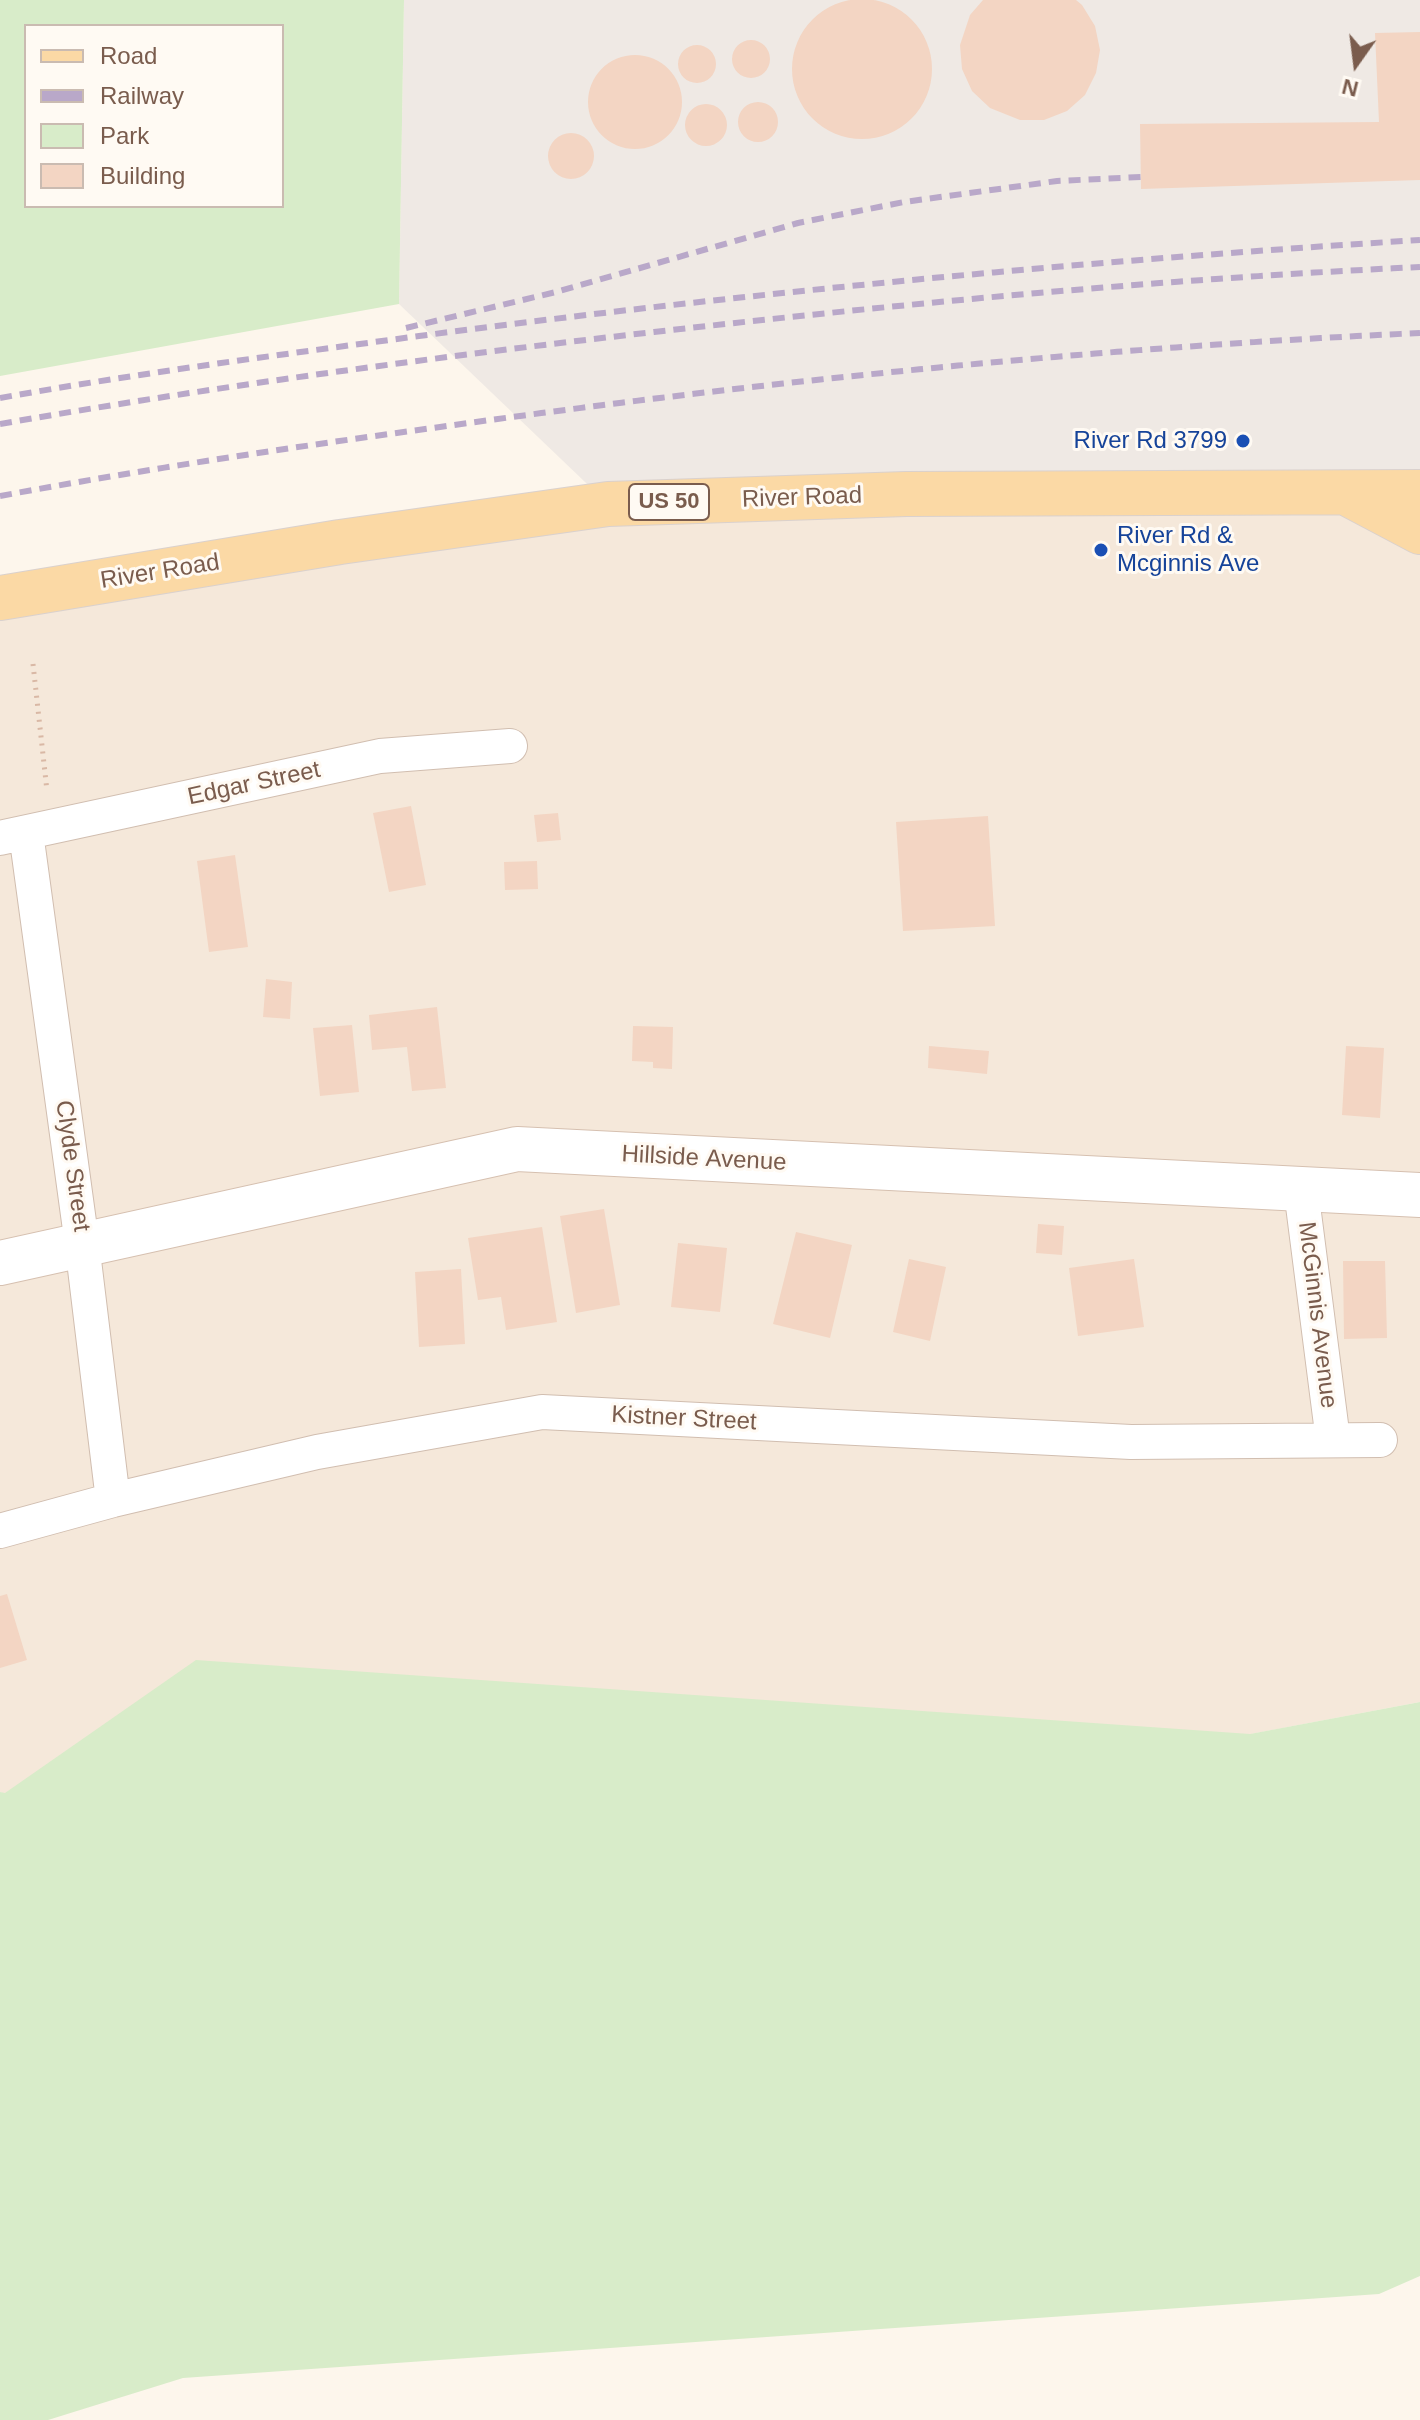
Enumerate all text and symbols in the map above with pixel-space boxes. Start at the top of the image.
legend [24,24,284,208]
north arrow [1316,24,1396,104]
text: Road [100,42,157,69]
text: N [1339,74,1361,102]
text: Railway [100,82,184,109]
text: Park [100,122,149,149]
text: Building [100,162,185,189]
place label: River Rd 3799 [1074,427,1227,455]
marker: River Rd 3799 [1234,432,1252,450]
street label: River Road [742,482,862,514]
road number: US 50 [629,484,709,520]
place label: River Rd & Mcginnis Ave [1117,522,1259,578]
marker: River Rd & Mcginnis Ave [1092,541,1110,559]
street label: River Road [98,548,222,596]
street label: Edgar Street [185,756,323,812]
street label: Clyde Street [49,1099,95,1233]
street label: Hillside Avenue [621,1140,787,1178]
street label: McGinnis Avenue [1291,1220,1343,1410]
street label: Kistner Street [611,1401,757,1437]

